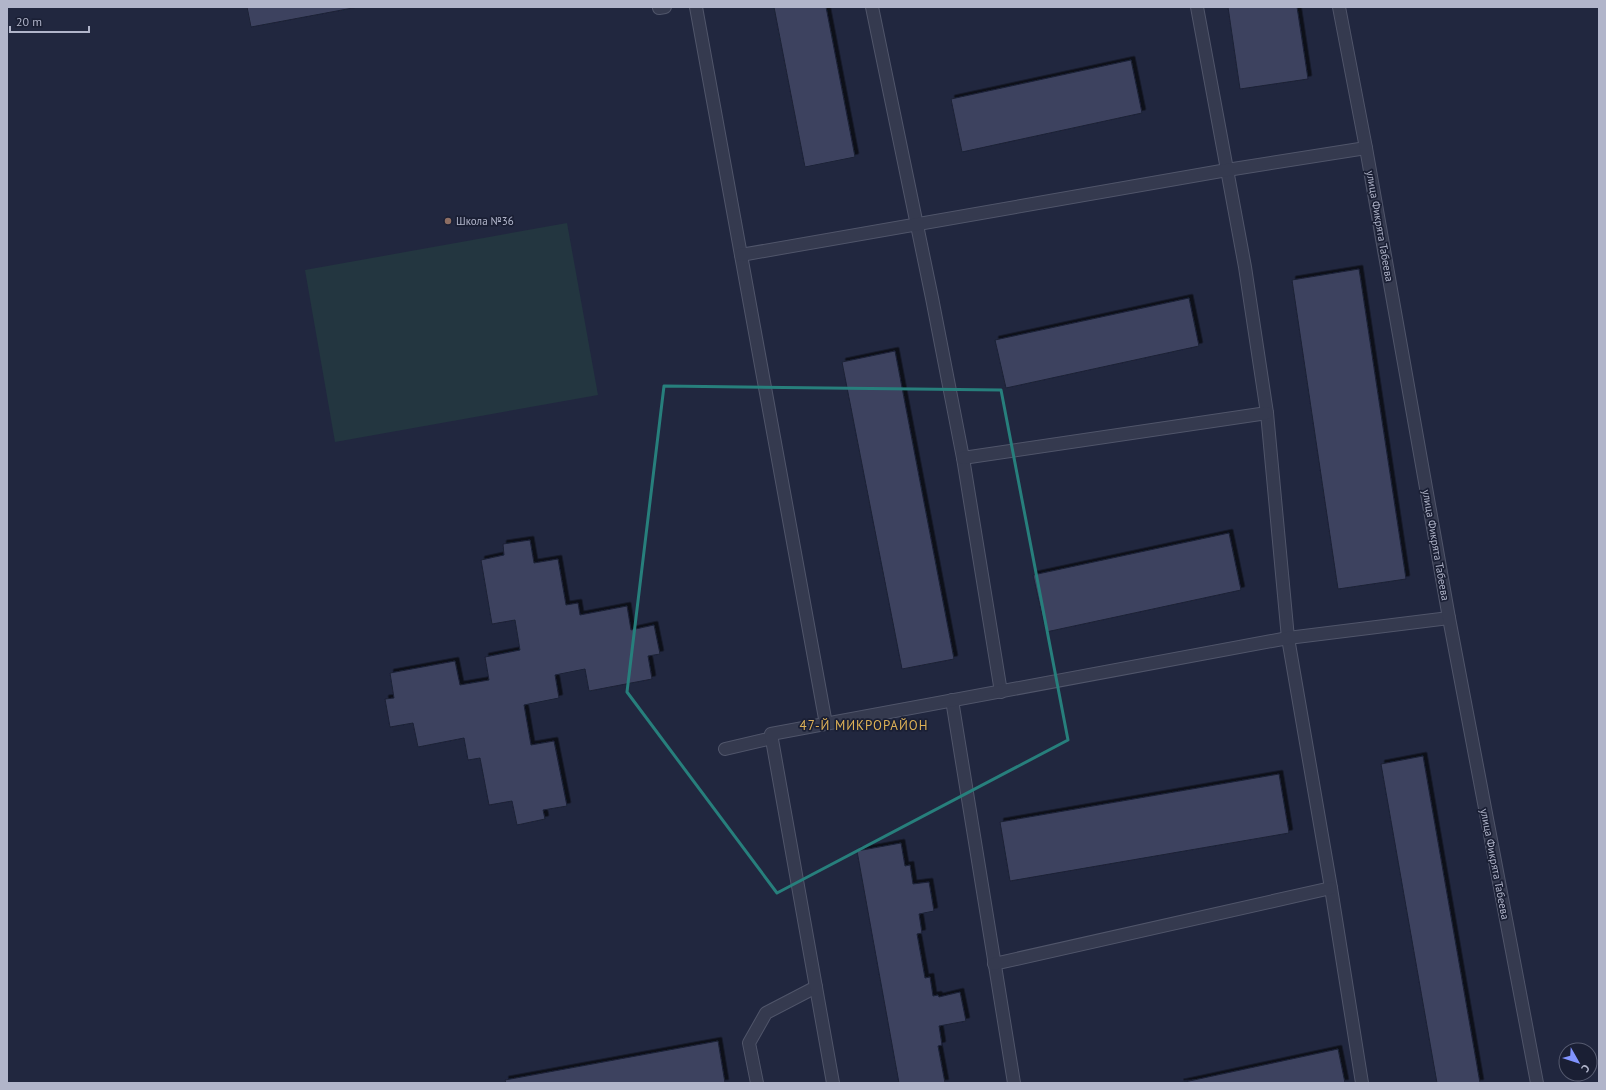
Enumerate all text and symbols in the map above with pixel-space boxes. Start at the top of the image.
scale bar [10,8,89,34]
text: 20 m [16,14,42,29]
street label: улица Фикрята Табеева [1363,169,1397,283]
place label: Школа №36 [456,214,514,228]
marker: Школа №36 [443,216,453,226]
street label: улица Фикрята Табеева [1419,488,1453,602]
district label: 47-Й МИКРОРАЙОН [800,717,928,734]
street label: улица Фикрята Табеева [1477,807,1513,921]
north arrow [1558,1042,1598,1082]
text: С [1578,1061,1593,1075]

